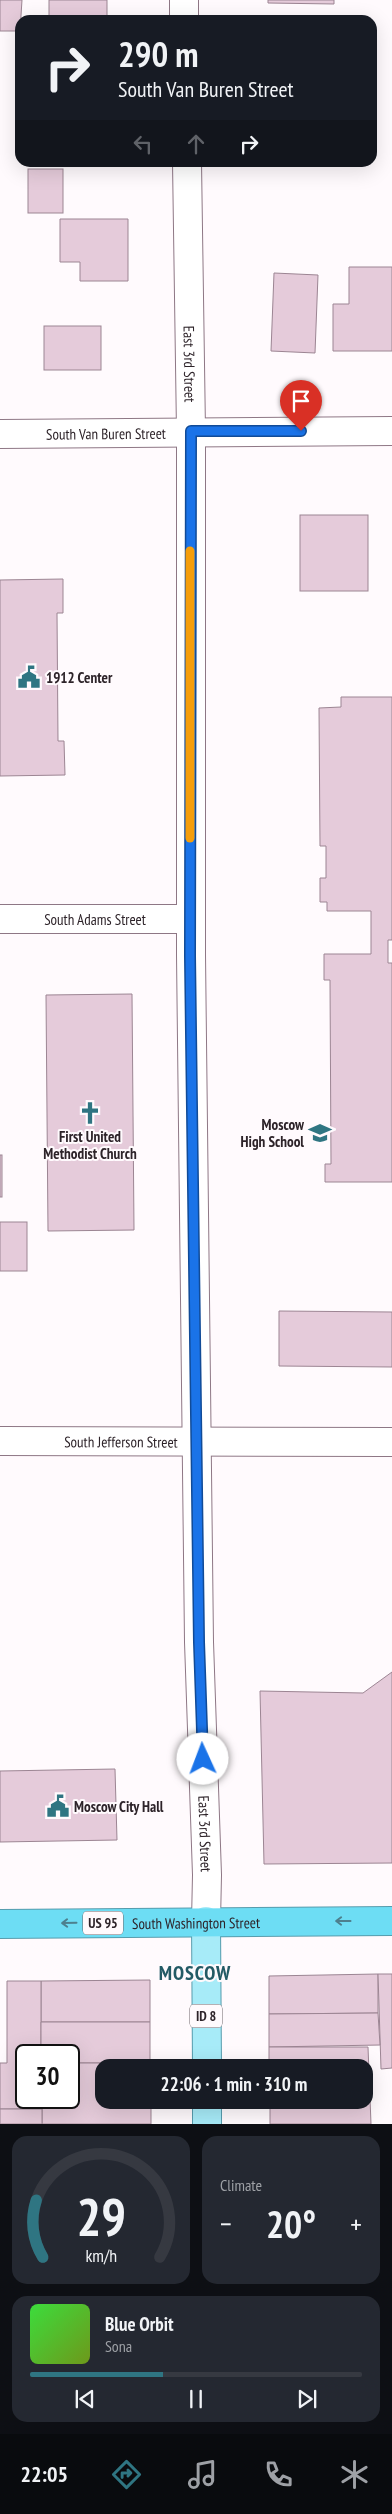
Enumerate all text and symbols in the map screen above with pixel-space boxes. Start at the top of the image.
text: 290 m [118,31,199,77]
icon: right [35,35,100,100]
text: South Van Buren Street [118,75,294,103]
icon: left [129,130,157,158]
icon: ahead [182,130,210,158]
icon: right [235,130,263,158]
street label: East 3rd Street [180,326,200,402]
pin [280,380,322,431]
icon: arrive [287,387,315,415]
street label: South Van Buren Street [46,423,166,443]
public building icon: 1912 Center [16,664,42,690]
place label: 1912 Center [46,668,113,687]
street label: South Adams Street [44,910,146,929]
church icon: First United Methodist Church [77,1100,103,1126]
place label: Moscow High School [241,1115,305,1151]
school or university icon: Moscow High School [307,1120,333,1146]
place label: First United Methodist Church [43,1127,137,1163]
street label: South Jefferson Street [64,1432,178,1451]
position arrow [176,1732,228,1784]
public building icon: Moscow City Hall [45,1793,71,1819]
street label: East 3rd Street [195,1795,216,1872]
place label: Moscow City Hall [74,1797,164,1816]
road number: US 95 [83,1912,123,1935]
street label: South Washington Street [132,1913,260,1932]
one-way arrow [336,1916,352,1926]
one-way arrow [62,1919,78,1928]
district label: MOSCOW [159,1960,231,1986]
road number: ID 8 [190,2004,222,2028]
speed limit sign: 30 [15,2044,80,2109]
text: 22:06 · 1 min · 310 m [161,2072,307,2096]
text: Climate [220,2175,262,2195]
text: 29 [76,2183,126,2250]
text: 20° [266,2199,316,2248]
text: − [220,2205,232,2242]
text: + [350,2205,362,2242]
text: km/h [85,2244,117,2267]
text: Blue Orbit [105,2312,174,2336]
text: Sona [105,2336,132,2356]
icon: previous [71,2385,99,2413]
icon: pause [182,2385,210,2413]
icon: next [293,2385,321,2413]
icon: directions [109,2457,144,2492]
icon: music [185,2457,220,2492]
icon: phone [261,2457,296,2492]
icon: climate [337,2457,372,2492]
text: 22:05 [20,2460,68,2488]

